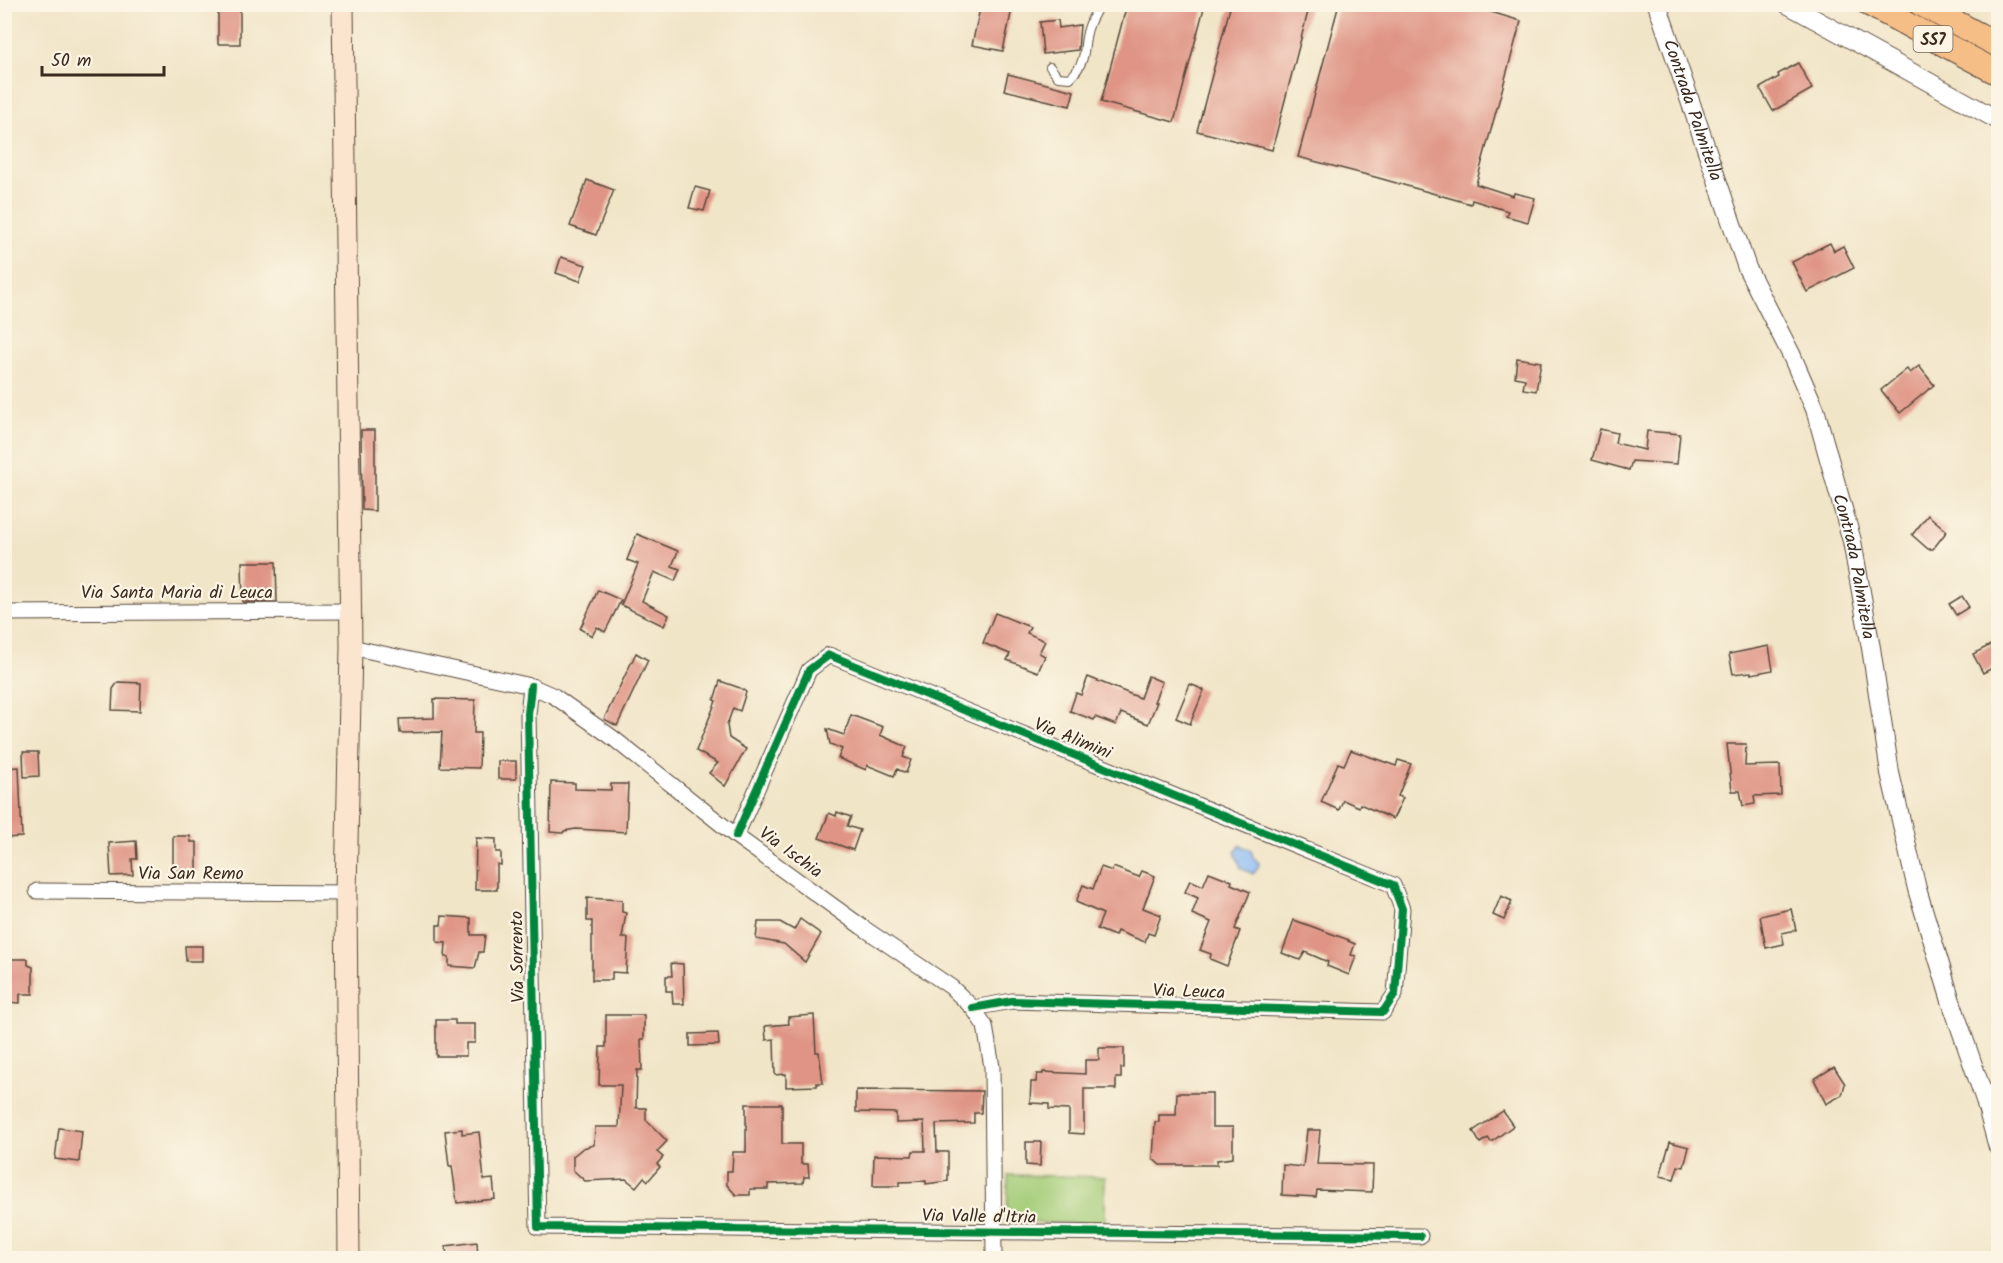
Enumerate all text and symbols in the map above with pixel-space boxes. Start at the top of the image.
road number: SS7 [1914,26,1952,52]
street label: Contrada Palmitella [1654,36,1729,185]
scale bar [42,39,164,77]
text: 50 m [51,47,91,76]
street label: Contrada Palmitella [1823,491,1882,642]
street label: Via Santa Maria di Leuca [81,579,273,608]
street label: Via Alimini [1029,711,1116,768]
street label: Via Ischia [752,820,828,886]
street label: Via San Remo [138,860,244,889]
street label: Via Sorrento [503,911,534,1003]
street label: Via Leuca [1152,977,1226,1008]
street label: Via Valle d'Itria [921,1202,1036,1233]

